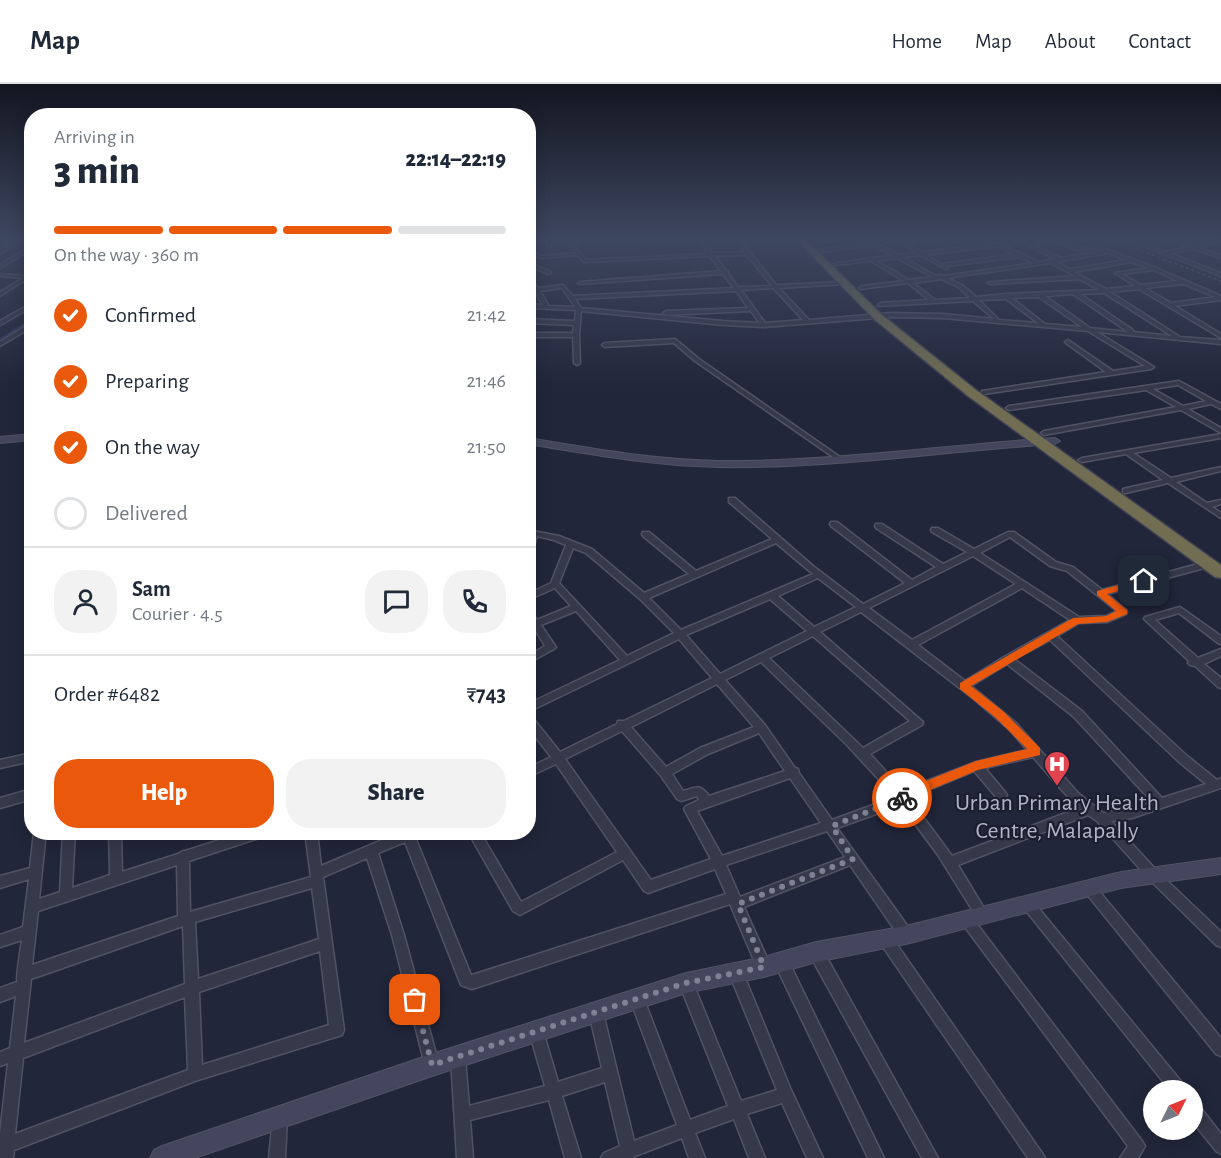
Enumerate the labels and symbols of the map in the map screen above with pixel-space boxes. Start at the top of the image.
pin [1118,555,1169,606]
hospital icon: Urban Primary Health Centre, Malapally [1042,749,1072,787]
courier [872,768,932,828]
place label: Urban Primary Health Centre, Malapally [955,791,1159,843]
pin [389,974,440,1025]
north arrow [1143,1080,1203,1140]

